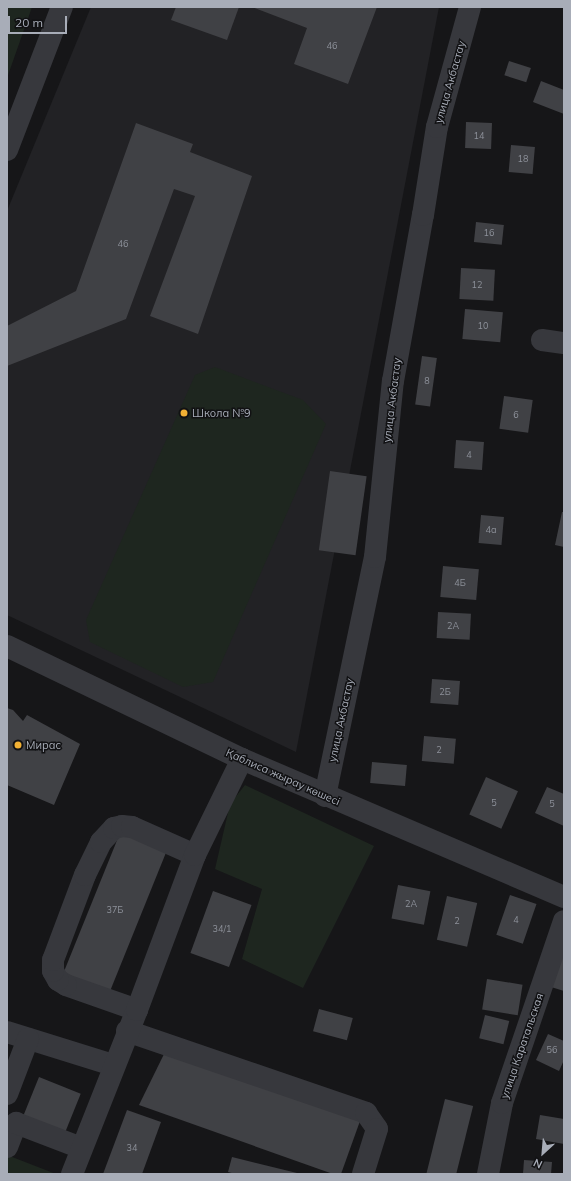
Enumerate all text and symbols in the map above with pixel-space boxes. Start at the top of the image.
scale bar [10,8,69,34]
text: 20 m [15,15,43,30]
street label: улица Акбастау [432,39,468,125]
house number: 46 [327,41,337,51]
house number: 14 [474,131,484,141]
house number: 18 [518,154,528,164]
house number: 16 [484,228,494,238]
house number: 46 [118,239,128,249]
house number: 12 [472,280,482,290]
house number: 10 [478,321,488,331]
street label: улица Акбастау [380,357,404,443]
house number: 8 [424,376,430,386]
place label: Школа №9 [192,406,251,420]
marker: Школа №9 [179,408,189,418]
house number: 6 [513,410,519,420]
house number: 4 [466,450,472,460]
house number: 4а [486,525,496,535]
house number: 4Б [454,578,466,588]
house number: 2А [447,621,459,631]
street label: улица Акбастау [326,677,356,763]
house number: 2Б [439,687,451,697]
place label: Мирас [26,738,61,752]
marker: Мирас [13,740,23,750]
house number: 2 [436,745,442,755]
street label: Қаблиса жырау көшесі [224,746,342,808]
house number: 5 [491,798,497,808]
house number: 5 [549,799,555,809]
house number: 2А [405,899,417,909]
house number: 37Б [107,905,123,915]
house number: 4 [513,915,519,925]
house number: 2 [454,916,460,926]
house number: 34/1 [213,924,231,934]
street label: улица Каратальская [498,992,546,1100]
house number: 56 [547,1045,557,1055]
north arrow [523,1133,563,1173]
house number: 34 [127,1143,137,1153]
text: N [531,1156,545,1172]

